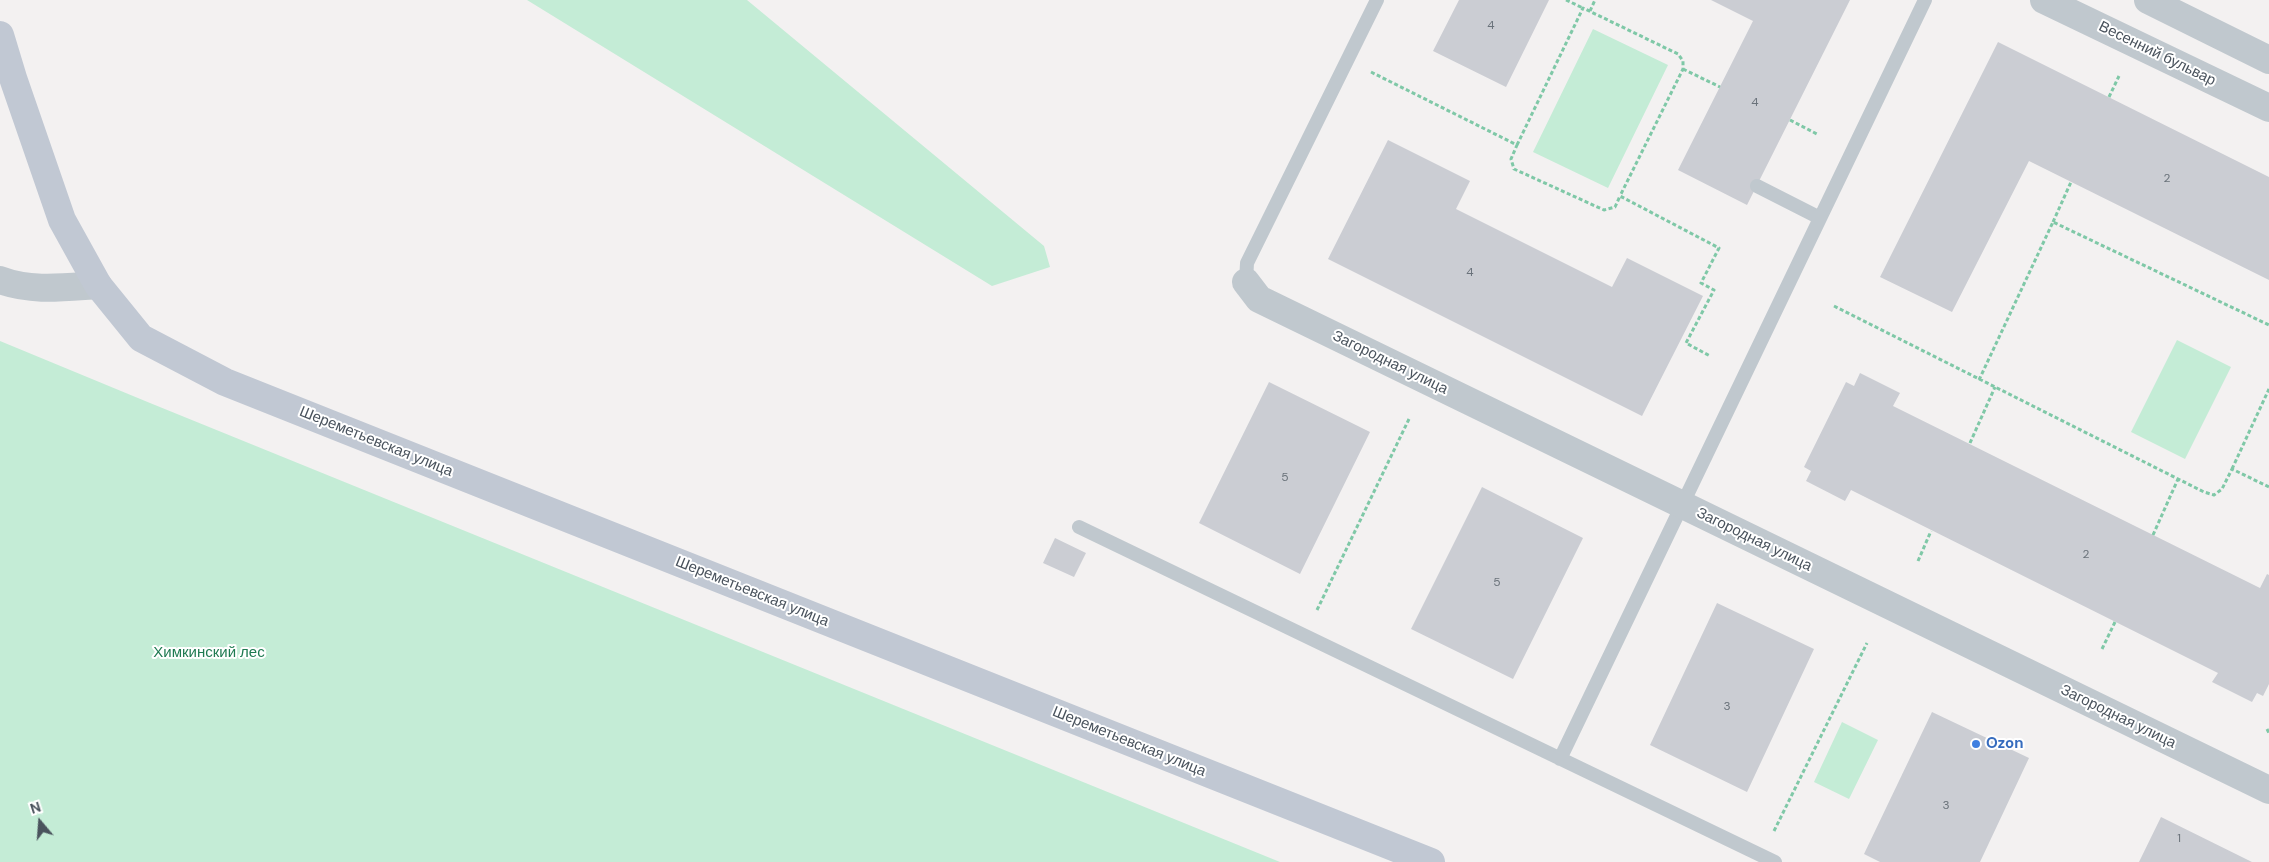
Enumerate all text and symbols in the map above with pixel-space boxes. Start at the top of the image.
street label: Весенний бульвар [2096,18,2218,90]
house number: 4 [1487,19,1495,33]
house number: 4 [1751,96,1759,110]
house number: 2 [2164,172,2170,186]
house number: 4 [1466,266,1474,280]
street label: Загородная улица [1329,327,1451,399]
street label: Шереметьевская улица [297,403,455,481]
house number: 5 [1281,471,1289,485]
street label: Загородная улица [1693,504,1815,576]
house number: 2 [2083,548,2089,562]
street label: Шереметьевская улица [673,553,831,631]
house number: 5 [1493,576,1501,590]
park label: Химкинский лес [153,644,265,662]
street label: Загородная улица [2057,681,2179,753]
house number: 3 [1723,700,1731,714]
street label: Шереметьевская улица [1050,703,1208,781]
place label: Ozon [1986,735,2024,753]
marker: Ozon [1970,738,1982,750]
north arrow [15,797,65,847]
text: N [28,798,43,818]
house number: 3 [1942,799,1950,813]
house number: 1 [2177,832,2181,846]

